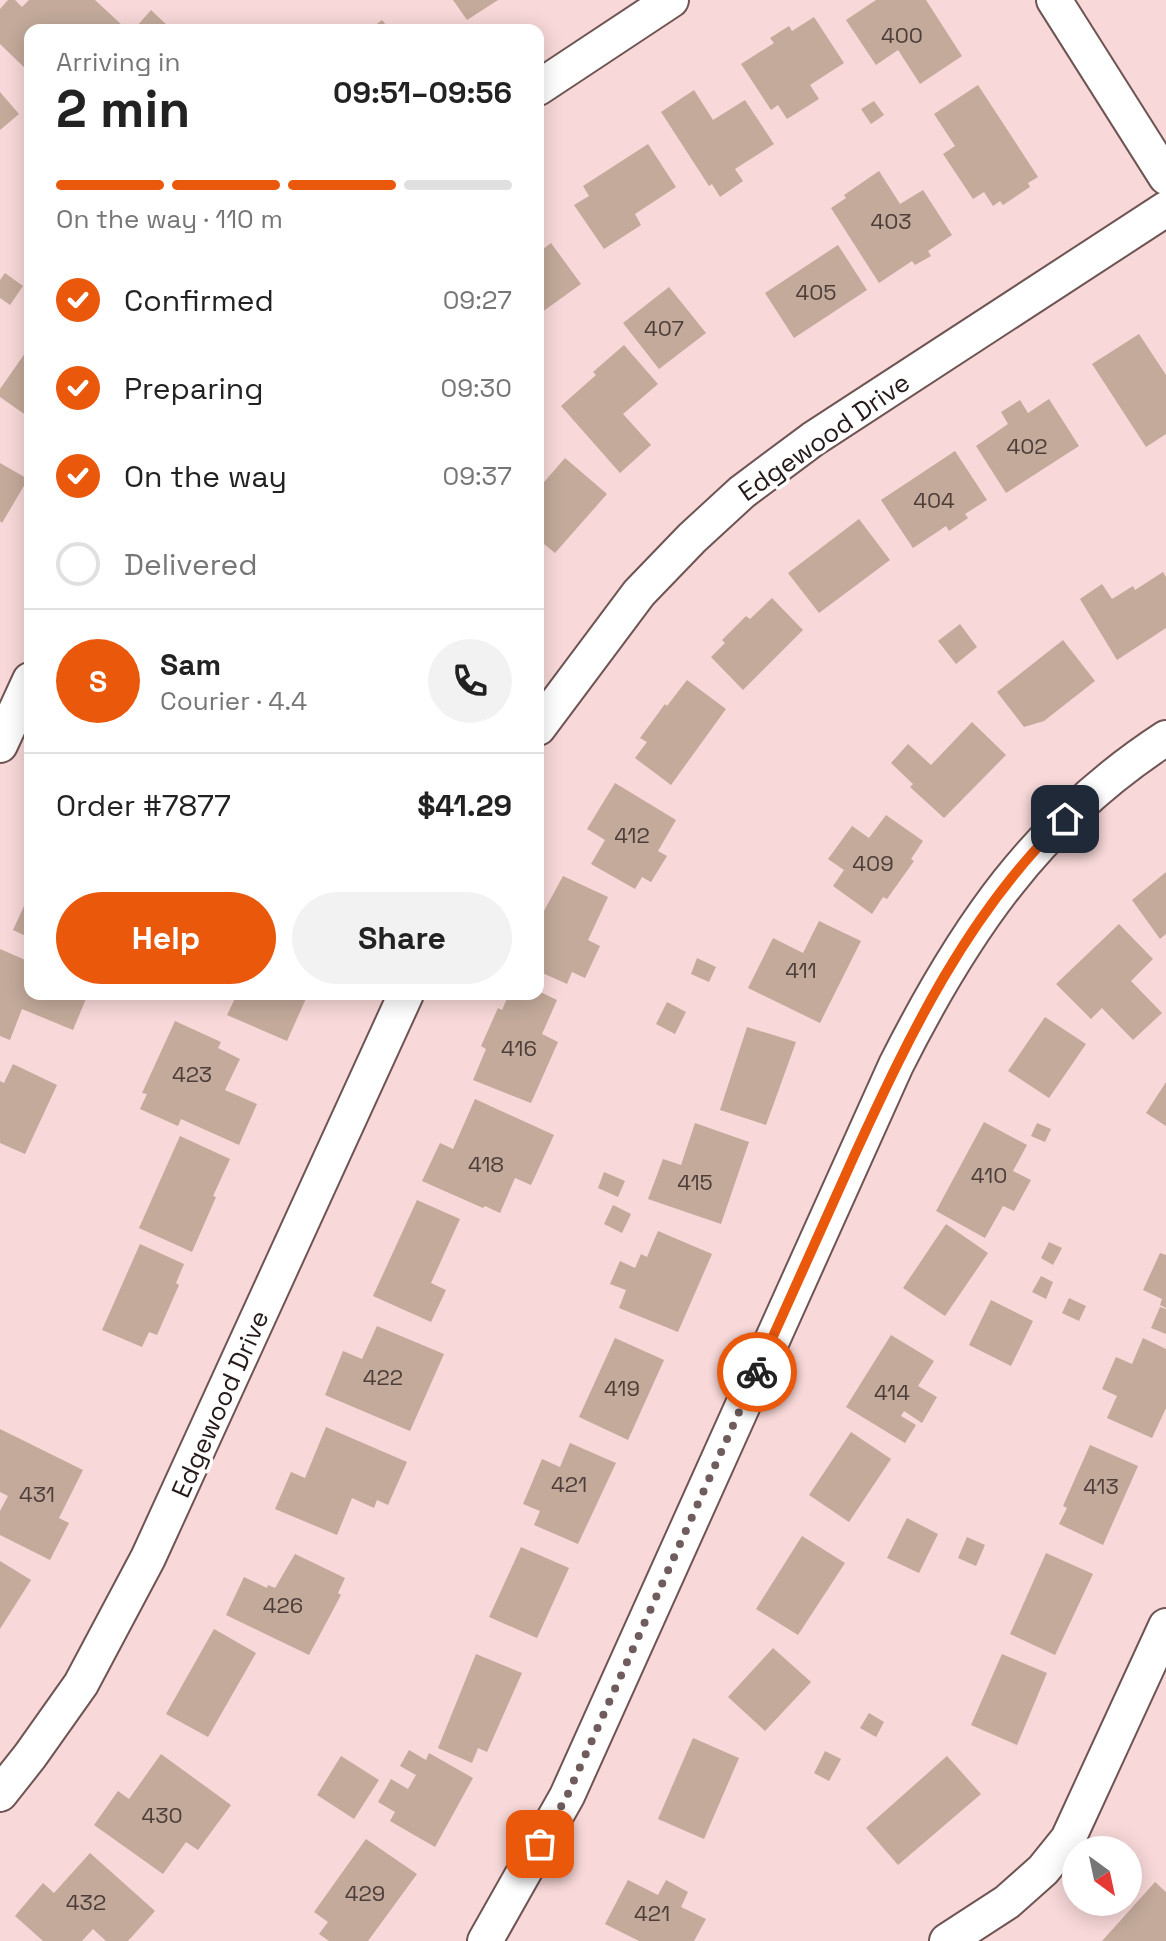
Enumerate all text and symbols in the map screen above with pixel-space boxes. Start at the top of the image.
house number: 400 [881,21,923,49]
text: Arriving in [56,45,180,79]
text: 09:51–09:56 [333,73,512,112]
text: 2 min [56,76,190,142]
text: On the way · 110 m [56,202,283,236]
house number: 403 [870,207,912,235]
icon: check [56,278,100,322]
house number: 405 [795,278,837,306]
text: Confirmed [124,281,274,320]
text: 09:27 [443,283,512,317]
house number: 407 [644,314,684,342]
street label: Edgewood Drive [732,365,916,509]
icon: check [56,366,100,410]
text: Preparing [124,369,263,408]
text: 09:30 [440,371,512,405]
house number: 402 [1006,432,1048,460]
icon: check [56,454,100,498]
text: On the way [124,457,287,496]
text: 09:37 [442,459,512,493]
house number: 404 [913,486,955,514]
text: Delivered [124,545,258,584]
button: phone [428,639,512,723]
text: Sam [160,645,221,684]
text: S [89,662,107,701]
text: Courier · 4.4 [160,684,307,718]
pin [1031,785,1099,853]
text: Order #7877 [56,786,231,825]
text: $41.29 [417,786,512,825]
icon: home [1043,797,1087,841]
house number: 412 [614,821,650,849]
house number: 409 [852,849,894,877]
button: Help [56,892,276,984]
button: Share [292,892,512,984]
house number: 411 [785,956,817,984]
house number: 416 [501,1034,537,1062]
house number: 423 [172,1060,212,1088]
house number: 418 [468,1150,504,1178]
house number: 410 [971,1161,1007,1189]
house number: 415 [677,1168,713,1196]
street label: Edgewood Drive [163,1305,277,1503]
courier [717,1332,797,1412]
icon: bike [735,1350,779,1394]
house number: 422 [363,1363,403,1391]
house number: 419 [604,1374,640,1402]
house number: 414 [874,1378,910,1406]
house number: 421 [551,1470,587,1498]
house number: 413 [1083,1472,1119,1500]
house number: 431 [19,1480,55,1508]
house number: 426 [263,1591,303,1619]
house number: 430 [141,1801,183,1829]
pin [506,1810,574,1878]
icon: bag [518,1822,562,1866]
north arrow [1062,1836,1142,1916]
map controls [1062,1836,1142,1916]
house number: 429 [345,1879,385,1907]
house number: 432 [66,1888,106,1916]
house number: 421 [634,1899,670,1927]

